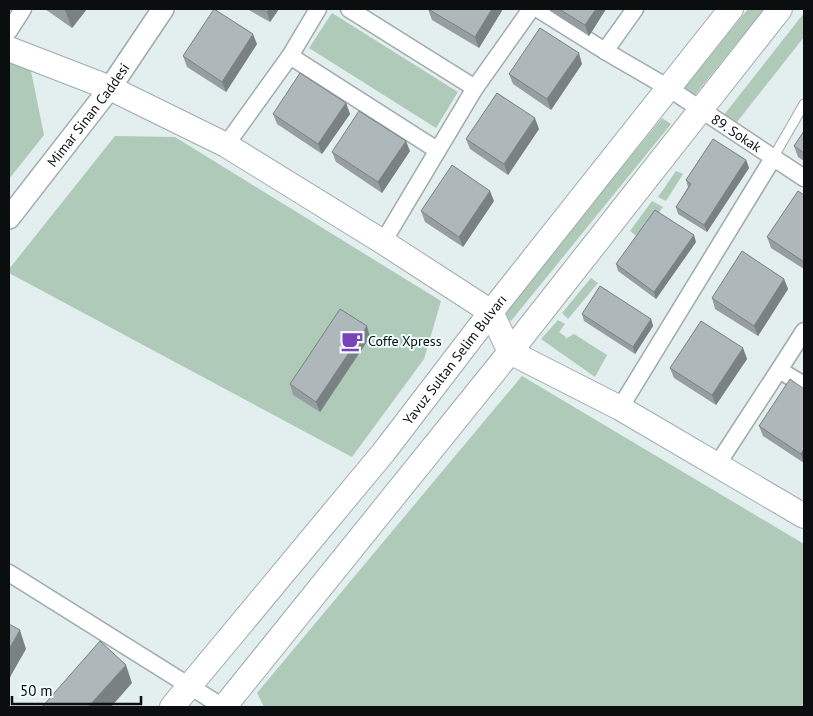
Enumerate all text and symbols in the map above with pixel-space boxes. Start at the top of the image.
street label: Mimar Sinan Caddesi [43,60,133,170]
street label: 89. Sokak [708,110,765,156]
street label: Yavuz Sultan Selim Bulvarı [399,291,510,428]
cafe icon: Coffe Xpress [339,328,365,354]
place label: Coffe Xpress [368,332,442,350]
scale bar [12,674,141,706]
text: 50 m [20,681,53,700]

